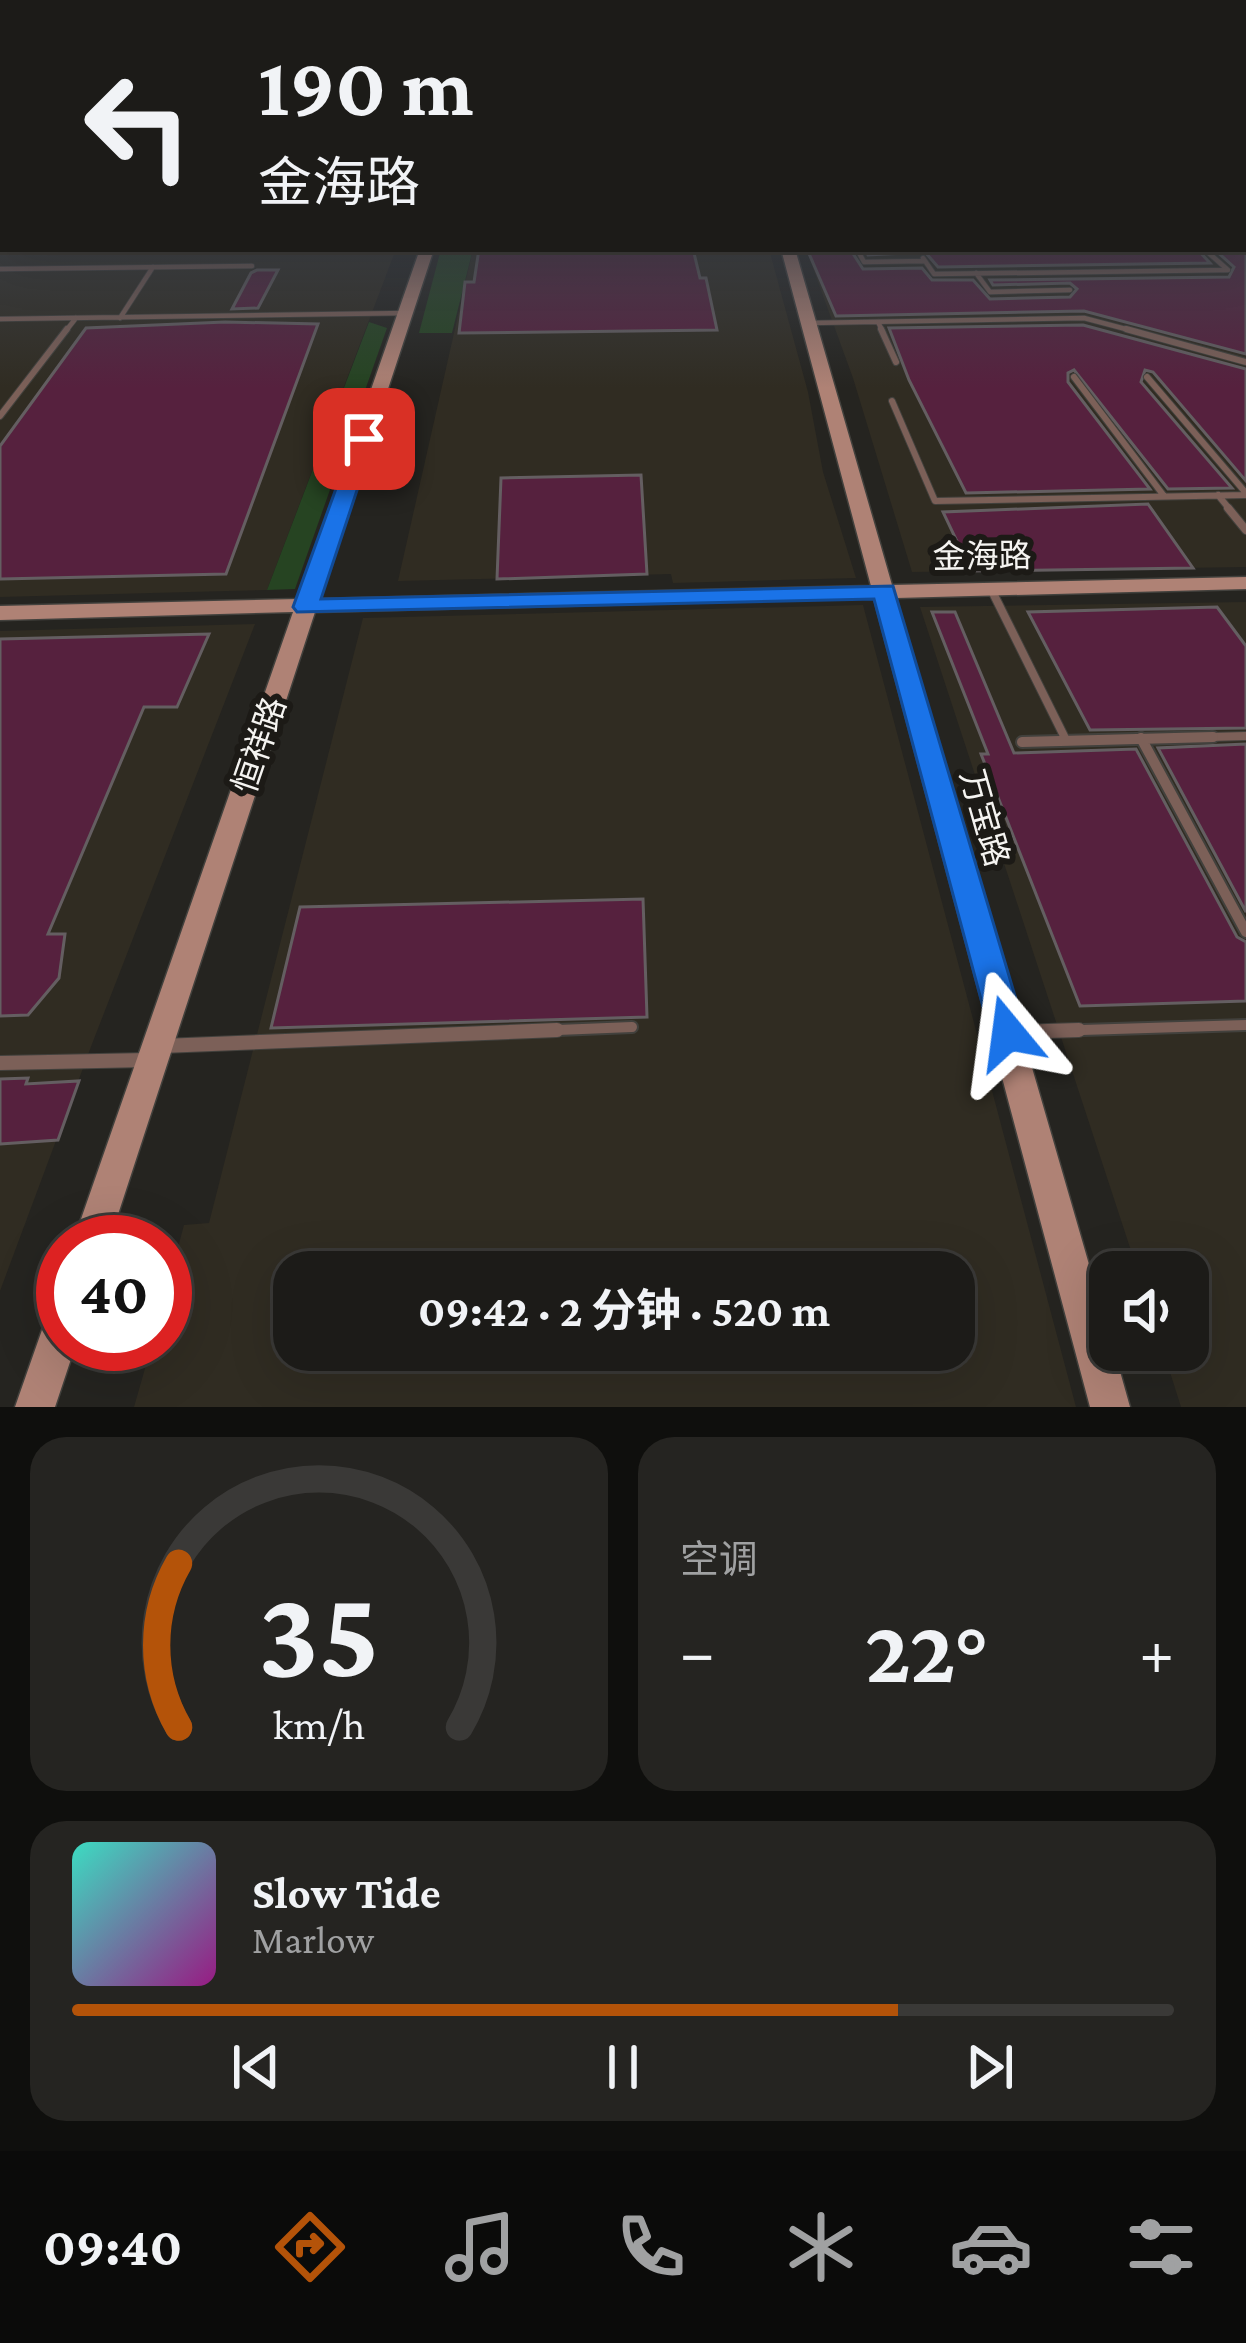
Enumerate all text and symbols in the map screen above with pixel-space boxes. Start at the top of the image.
text: 190 m [258,40,474,133]
icon: left [60,48,216,204]
text: 金海路 [258,153,420,213]
pin [313,388,415,490]
icon: arrive [331,406,397,472]
street label: 金海路 [932,537,1032,575]
street label: 恒祥路 [225,692,293,798]
street label: 万宝路 [954,765,1016,871]
position arrow [945,970,1071,1096]
speed limit sign: 40 [36,1215,192,1371]
map controls [1089,1251,1209,1371]
button: sound [1089,1251,1209,1371]
text: 09:42 · 2 分钟 · 520 m [418,1286,830,1336]
text: 空调 [680,1538,758,1581]
text: 35 [258,1564,380,1703]
text: 22° [865,1601,989,1701]
text: − [680,1615,715,1688]
text: + [1139,1615,1174,1688]
text: km/h [273,1701,365,1748]
text: Slow Tide [252,1868,441,1918]
text: Marlow [252,1918,374,1961]
icon: previous [223,2034,289,2100]
icon: pause [590,2034,656,2100]
icon: next [957,2034,1023,2100]
icon: directions [268,2205,352,2289]
icon: music [438,2205,522,2289]
icon: phone [609,2205,693,2289]
icon: climate [779,2205,863,2289]
icon: car [949,2205,1033,2289]
icon: filters [1119,2205,1203,2289]
text: 09:40 [43,2217,182,2277]

